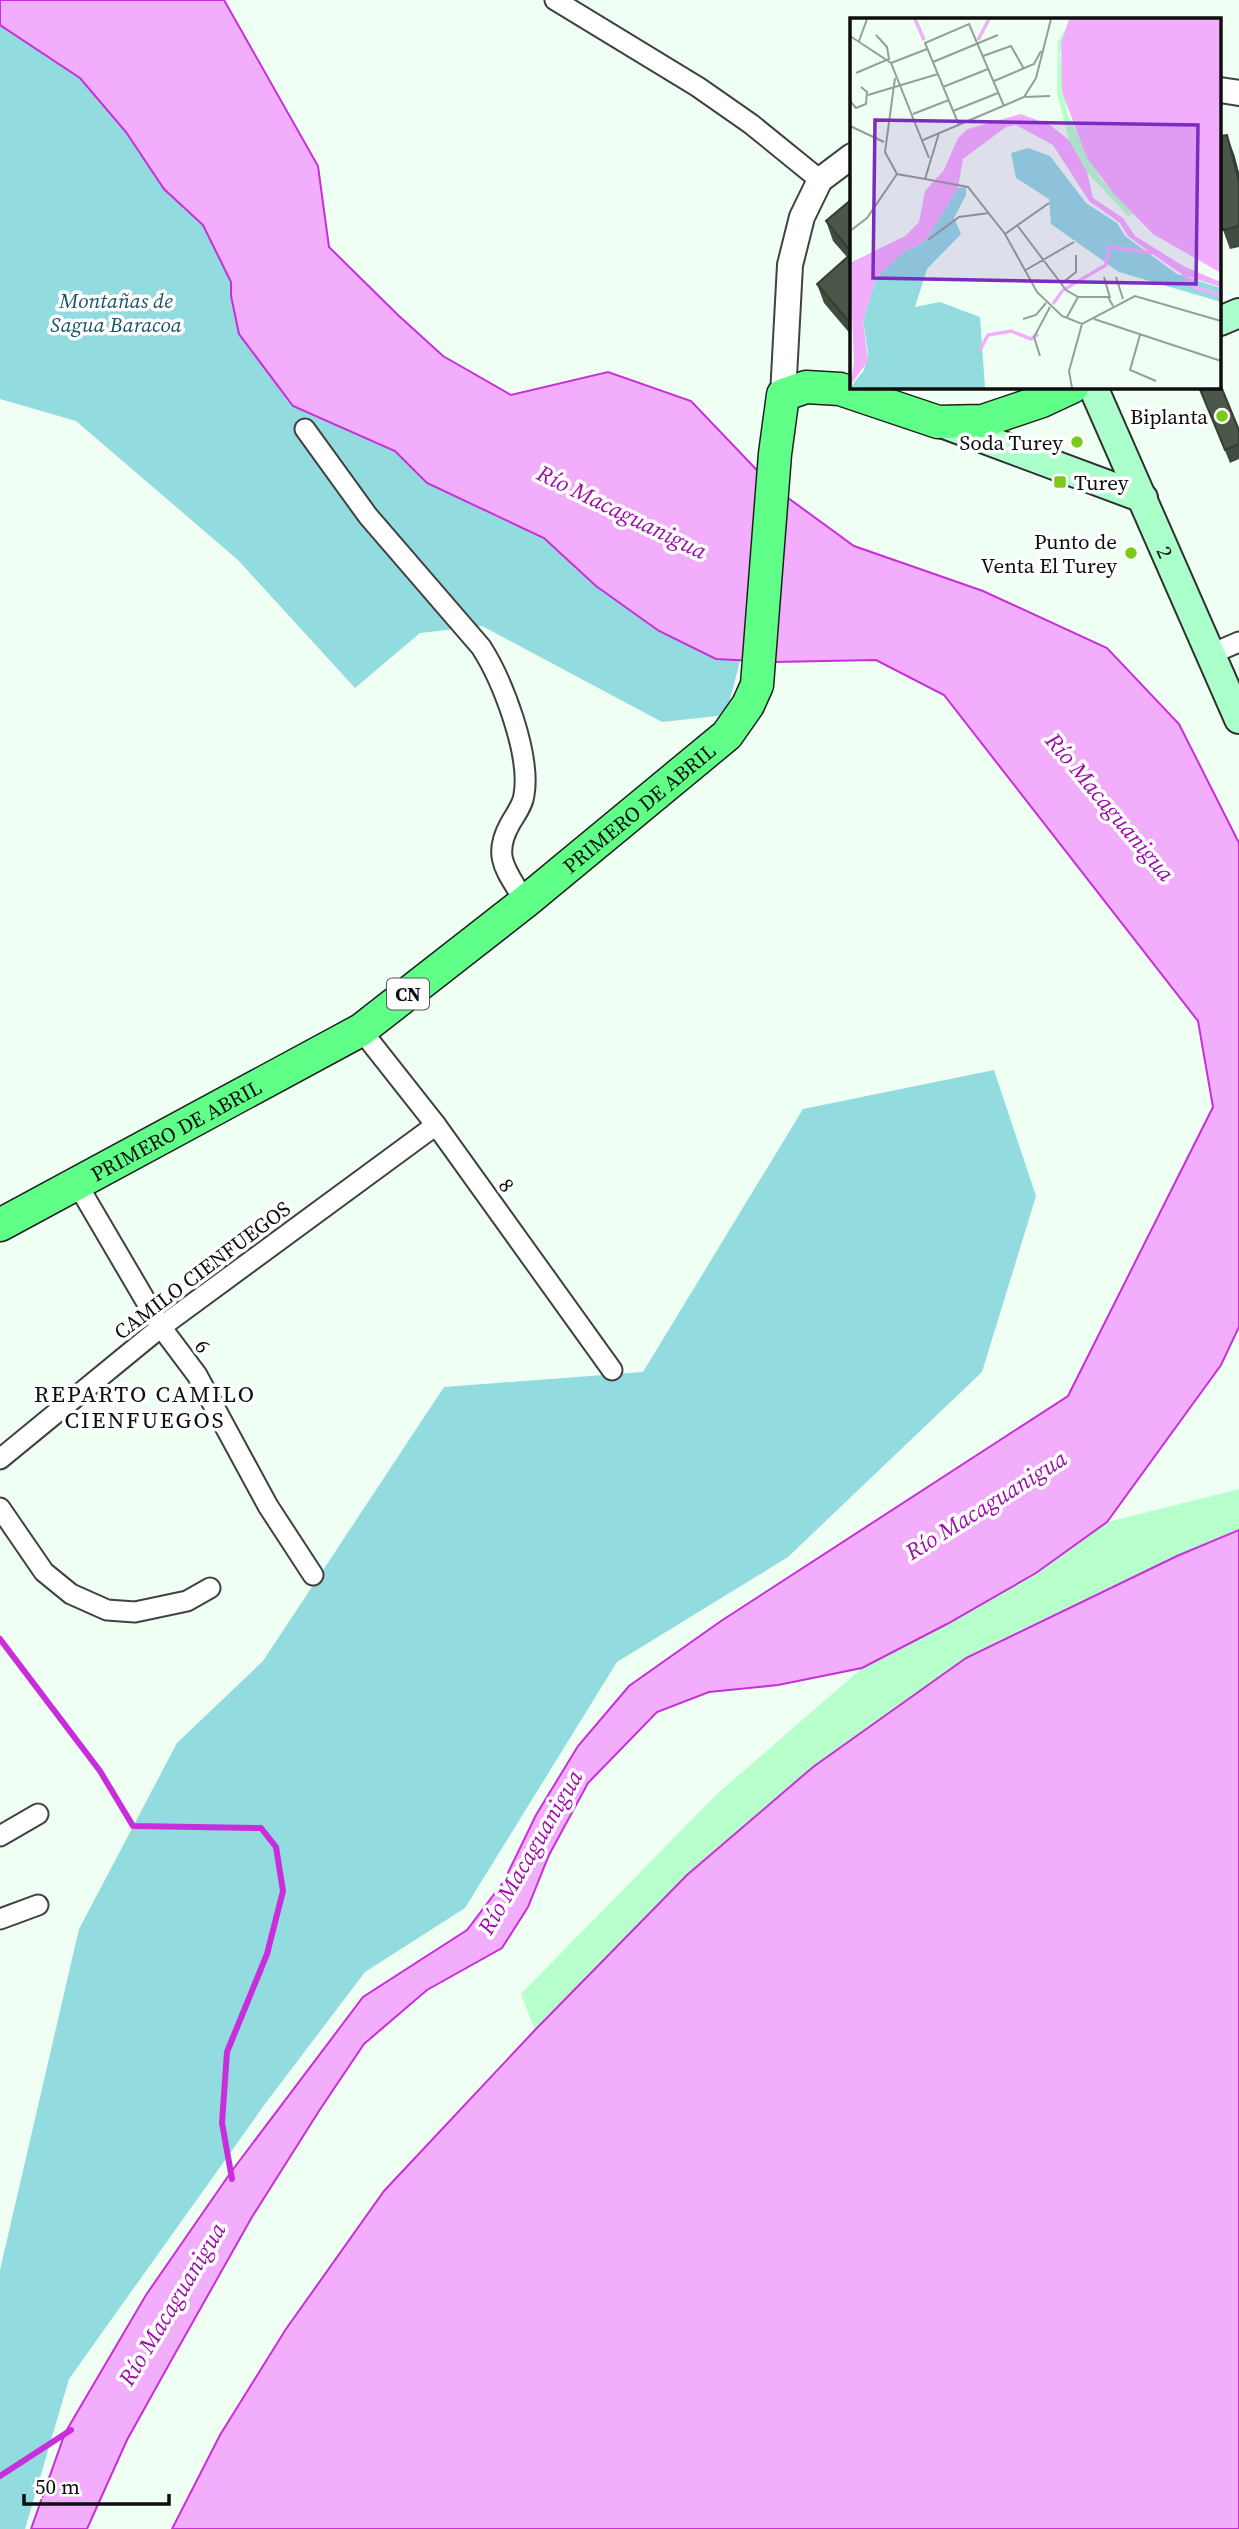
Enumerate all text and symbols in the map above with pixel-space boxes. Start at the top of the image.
inset map [850,18,1222,388]
park label: Montañas de Sagua Baracoa [50,286,182,339]
place label: Biplanta [1130,402,1208,431]
marker: Biplanta [1214,408,1230,424]
place label: Soda Turey [959,428,1063,457]
marker: Soda Turey [1069,434,1085,450]
water label: Río Macaguanigua [531,457,712,567]
place label: Turey [1074,468,1129,497]
marker: Turey [1052,474,1068,490]
place label: Punto de Venta El Turey [981,527,1117,580]
street label: 2 [1150,541,1181,562]
marker: Punto de Venta El Turey [1123,545,1139,561]
water label: Río Macaguanigua [1038,725,1182,888]
street label: PRIMERO DE ABRIL [556,736,721,880]
road number: CN [387,978,429,1010]
street label: PRIMERO DE ABRIL [85,1072,267,1188]
street label: 8 [492,1172,522,1198]
street label: CAMILO CIENFUEGOS [108,1194,296,1346]
street label: 6 [188,1333,218,1359]
district label: REPARTO CAMILO CIENFUEGOS [34,1378,256,1436]
water label: Río Macaguanigua [898,1442,1073,1568]
water label: Río Macaguanigua [469,1764,590,1941]
water label: Río Macaguanigua [110,2216,233,2392]
scale bar [24,2462,170,2506]
text: 50 m [35,2472,80,2501]

